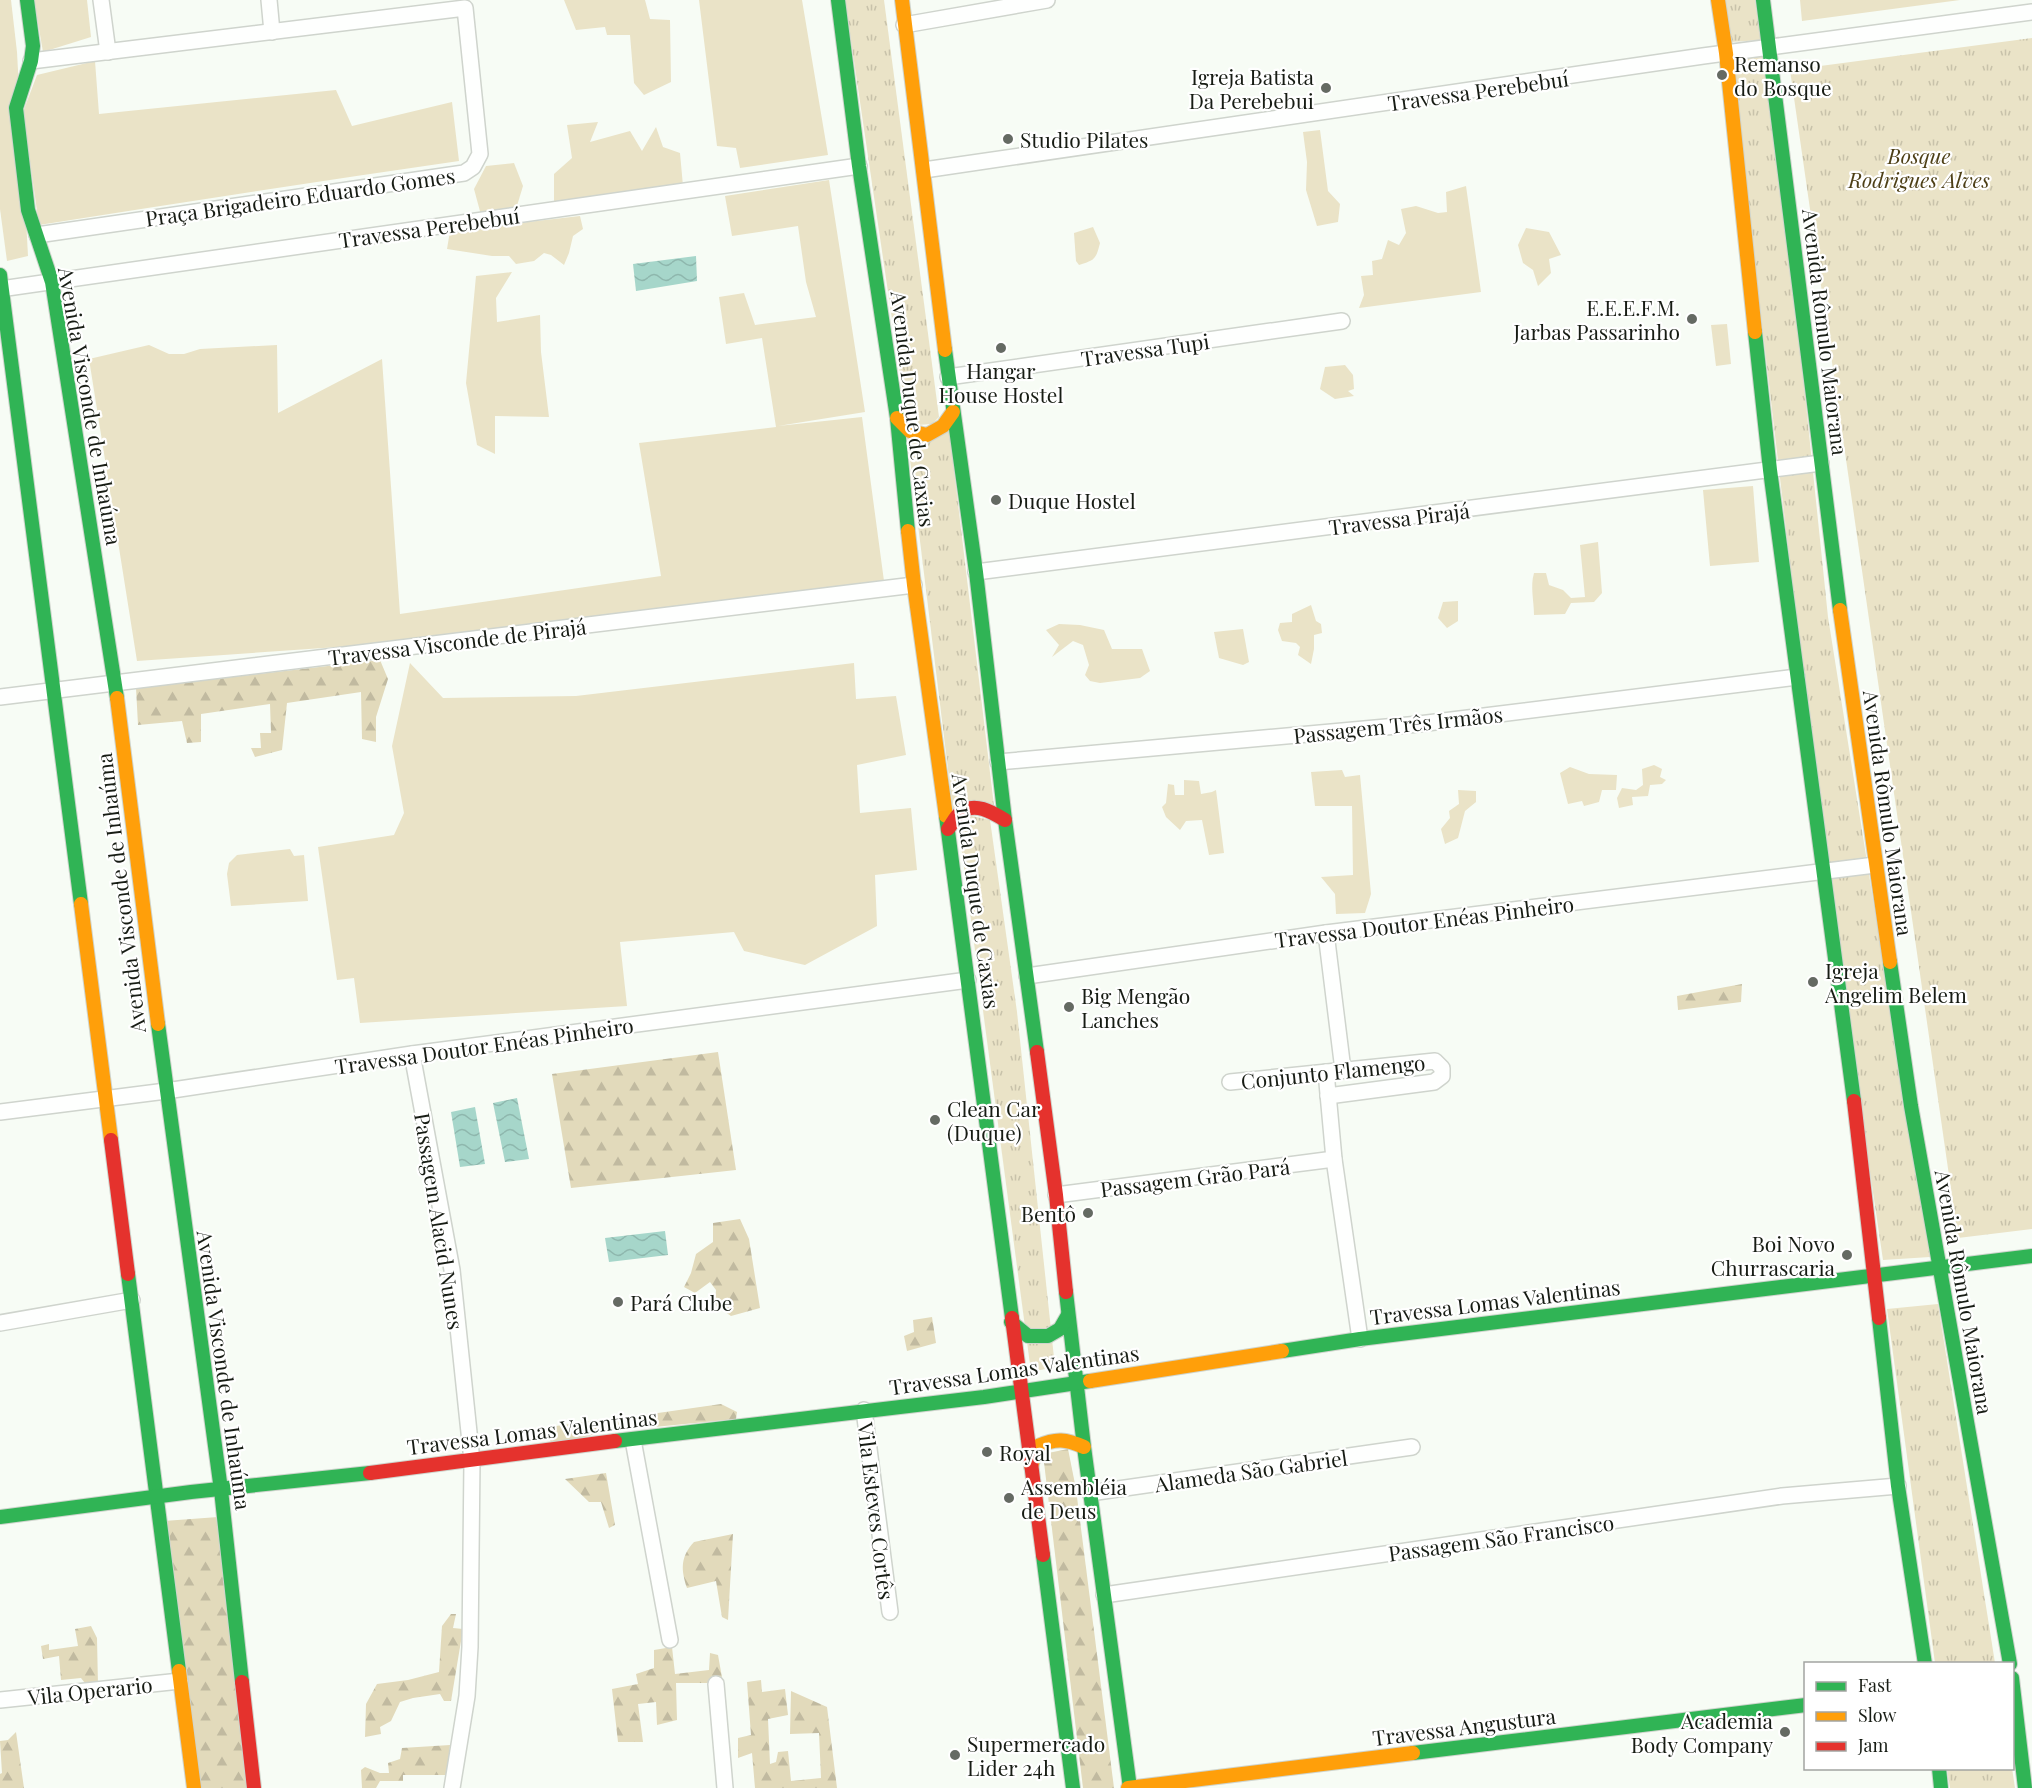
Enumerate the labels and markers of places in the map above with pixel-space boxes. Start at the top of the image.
place label: Remanso do Bosque [1734,49,1832,101]
place label: Igreja Batista Da Perebebui [1189,62,1315,114]
marker: Remanso do Bosque [1715,68,1729,82]
marker: Igreja Batista Da Perebebui [1319,81,1333,95]
place label: Studio Pilates [1020,125,1148,153]
marker: Studio Pilates [1001,132,1015,146]
place label: E.E.E.F.M. Jarbas Passarinho [1513,293,1680,345]
marker: E.E.E.F.M. Jarbas Passarinho [1685,312,1699,326]
marker: Hangar House Hostel [994,341,1008,355]
place label: Hangar House Hostel [939,356,1063,408]
place label: Duque Hostel [1008,486,1136,514]
marker: Duque Hostel [989,493,1003,507]
place label: Igreja Angelim Belem [1824,956,1967,1008]
marker: Igreja Angelim Belem [1806,975,1820,989]
place label: Big Mengão Lanches [1081,981,1190,1033]
marker: Big Mengão Lanches [1062,1000,1076,1014]
place label: Clean Car (Duque) [947,1094,1041,1146]
marker: Clean Car (Duque) [928,1113,942,1127]
place label: Bentô [1021,1199,1076,1227]
marker: Bentô [1081,1206,1095,1220]
place label: Boi Novo Churrascaria [1711,1229,1836,1281]
marker: Boi Novo Churrascaria [1840,1248,1854,1262]
place label: Pará Clube [630,1288,732,1316]
marker: Pará Clube [611,1295,625,1309]
place label: Royal [999,1438,1051,1466]
marker: Royal [980,1445,994,1459]
place label: Assembléia de Deus [1020,1472,1127,1524]
marker: Assembléia de Deus [1002,1491,1016,1505]
place label: Academia Body Company [1631,1706,1774,1758]
marker: Academia Body Company [1778,1725,1792,1739]
place label: Supermercado Lider 24h [967,1729,1105,1781]
marker: Supermercado Lider 24h [948,1748,962,1762]

